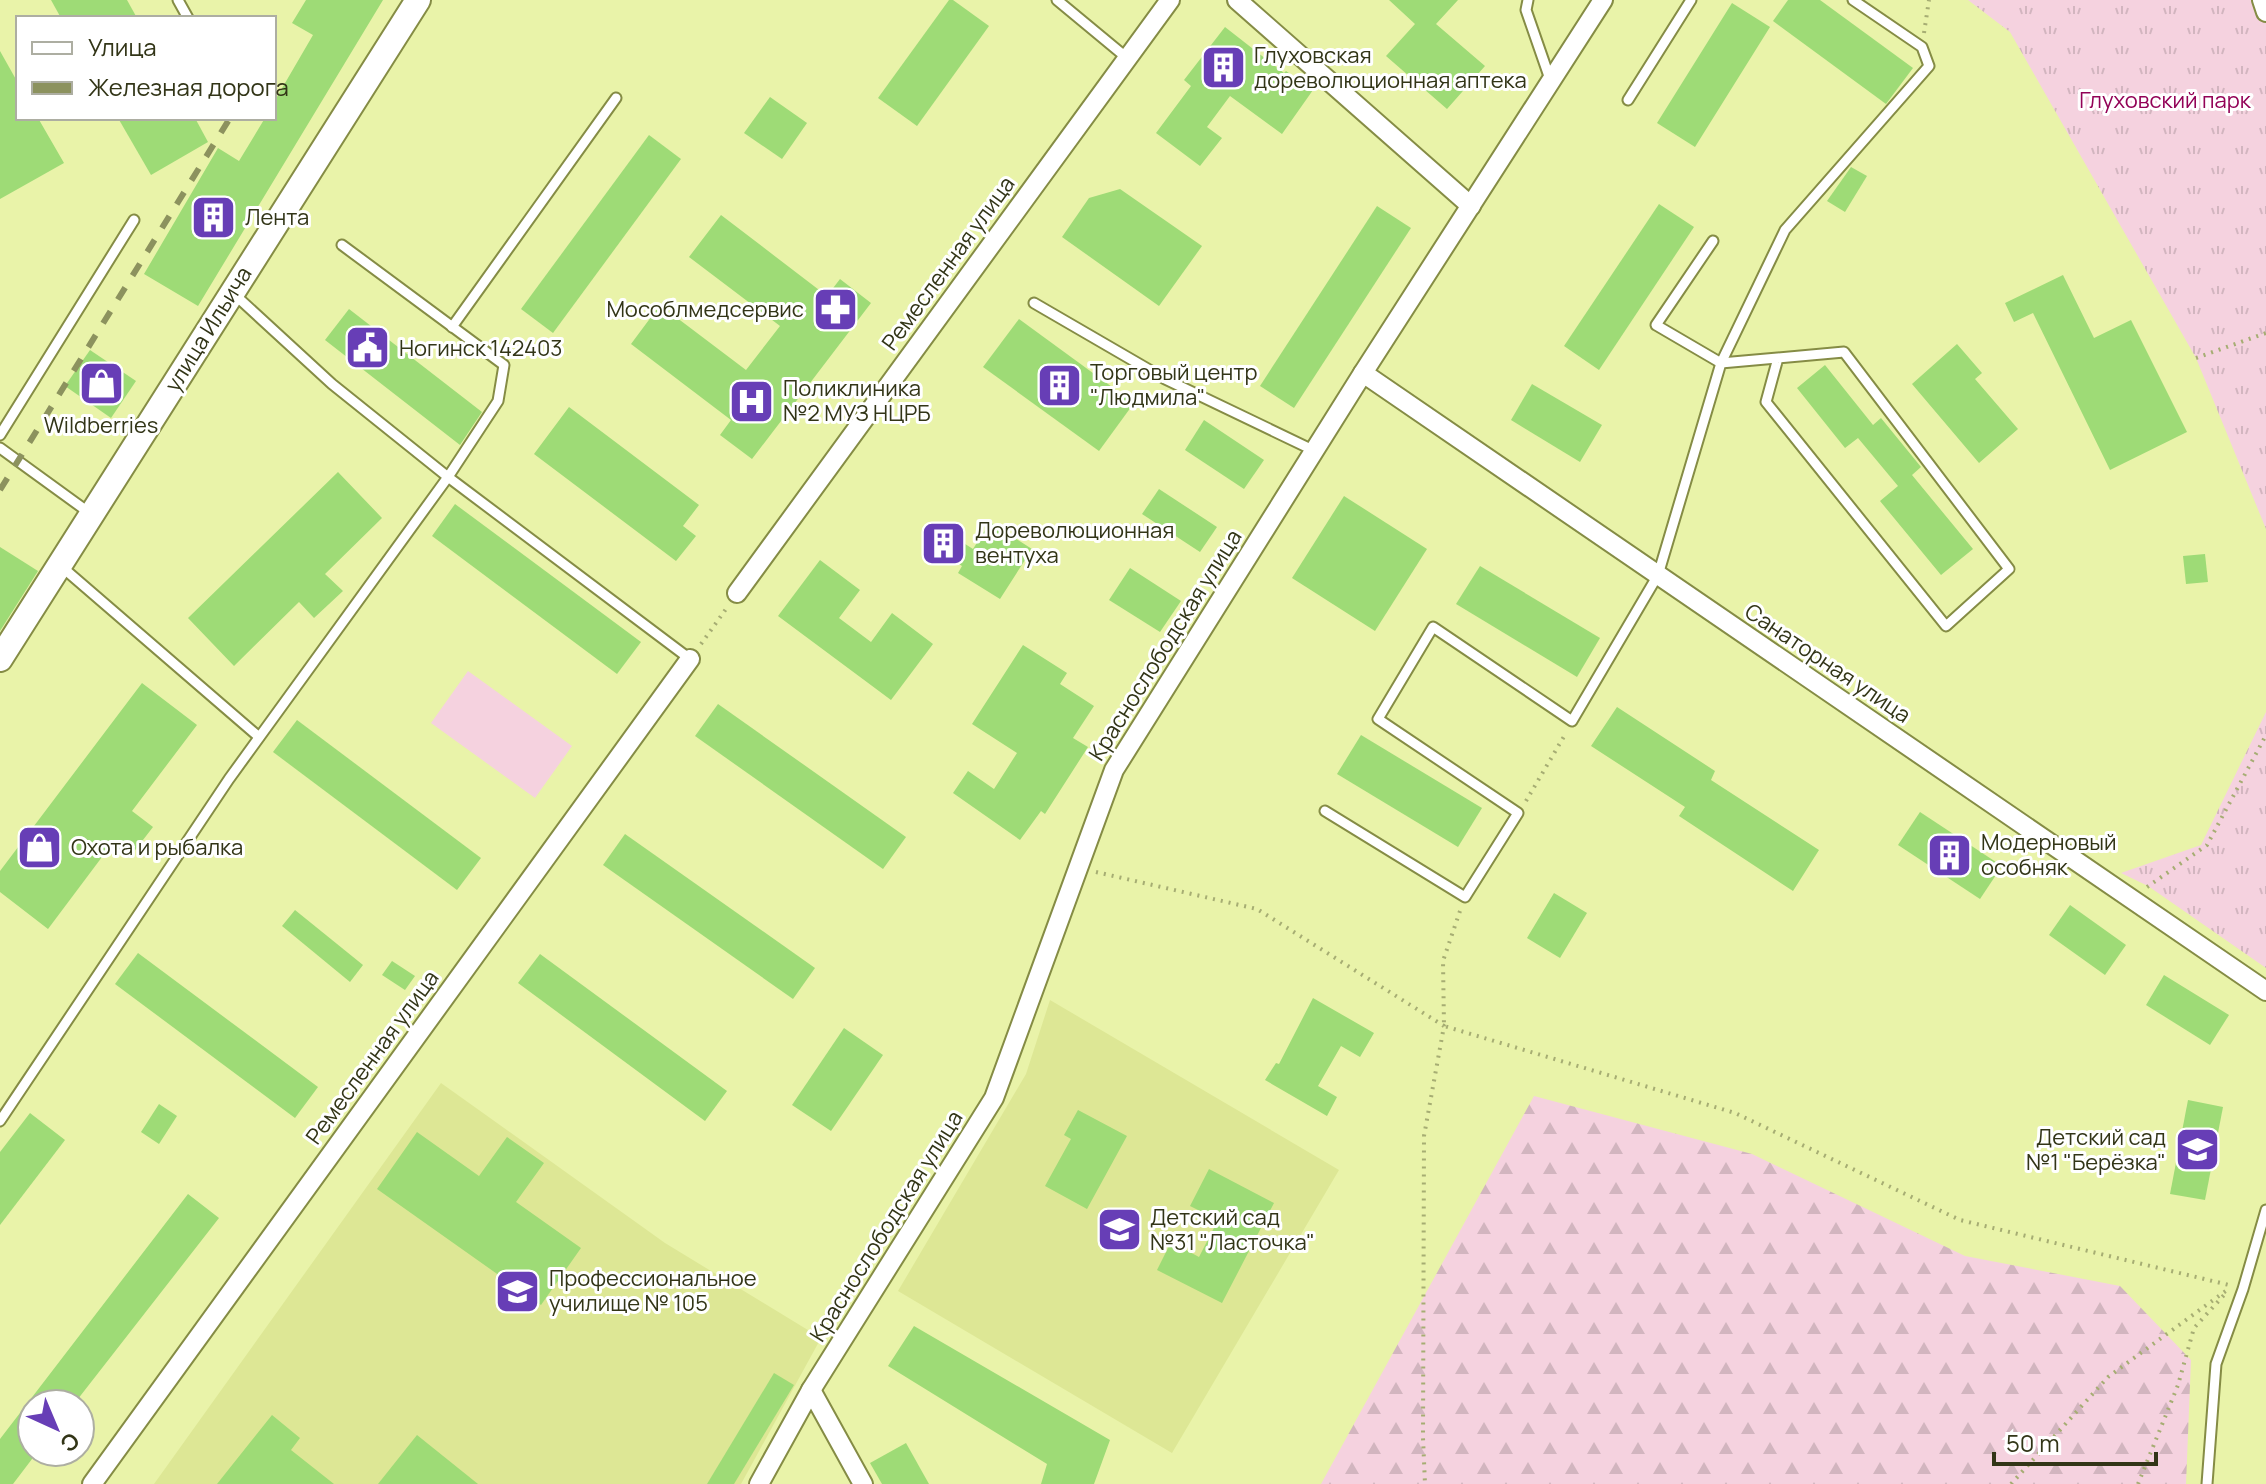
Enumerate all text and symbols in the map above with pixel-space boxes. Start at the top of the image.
legend [16,16,276,120]
text: Улица [88,30,157,63]
place label: Глуховская дореволюционная аптека [1254,40,1527,95]
building icon: Глуховская дореволюционная аптека [1199,44,1247,92]
text: Железная дорога [88,70,289,103]
park label: Глуховский парк [2079,85,2252,115]
street label: Ремесленная улица [875,170,1021,356]
building icon: Лента [190,193,238,241]
place label: Лента [245,202,309,232]
street label: улица Ильича [158,261,258,397]
pharmacy icon: Мособлмедсервис [811,285,859,333]
place label: Мособлмедсервис [606,294,804,324]
public building icon: Ногинск 142403 [344,324,392,372]
place label: Ногинск 142403 [399,333,563,363]
place label: Торговый центр "Людмила" [1090,357,1257,412]
shop icon: Wildberries [77,360,125,408]
building icon: Торговый центр "Людмила" [1035,361,1083,409]
place label: Поликлиника №2 МУЗ НЦРБ [783,373,931,428]
hospital icon: Поликлиника №2 МУЗ НЦРБ [728,377,776,425]
place label: Wildberries [44,410,158,440]
place label: Дореволюционная вентуха [975,515,1174,570]
building icon: Дореволюционная вентуха [920,519,968,567]
street label: Краснослободская улица [1082,524,1248,766]
street label: Санаторная улица [1739,596,1917,730]
shop icon: Охота и рыбалка [16,823,64,871]
place label: Модерновый особняк [1981,827,2117,882]
building icon: Модерновый особняк [1926,831,1974,879]
place label: Охота и рыбалка [71,832,243,862]
street label: Ремесленная улица [299,964,445,1150]
street label: Краснослободская улица [803,1105,969,1347]
place label: Детский сад №1 "Берёзка" [2026,1122,2166,1177]
school or university icon: Детский сад №1 "Берёзка" [2173,1126,2221,1174]
place label: Детский сад №31 "Ласточка" [1150,1202,1315,1257]
school or university icon: Детский сад №31 "Ласточка" [1095,1206,1143,1254]
place label: Профессиональное училище № 105 [549,1263,757,1318]
school or university icon: Профессиональное училище № 105 [494,1267,542,1315]
north arrow [16,1388,96,1468]
scale bar [1994,1416,2156,1466]
text: С [54,1426,86,1459]
text: 50 m [2006,1426,2060,1459]

